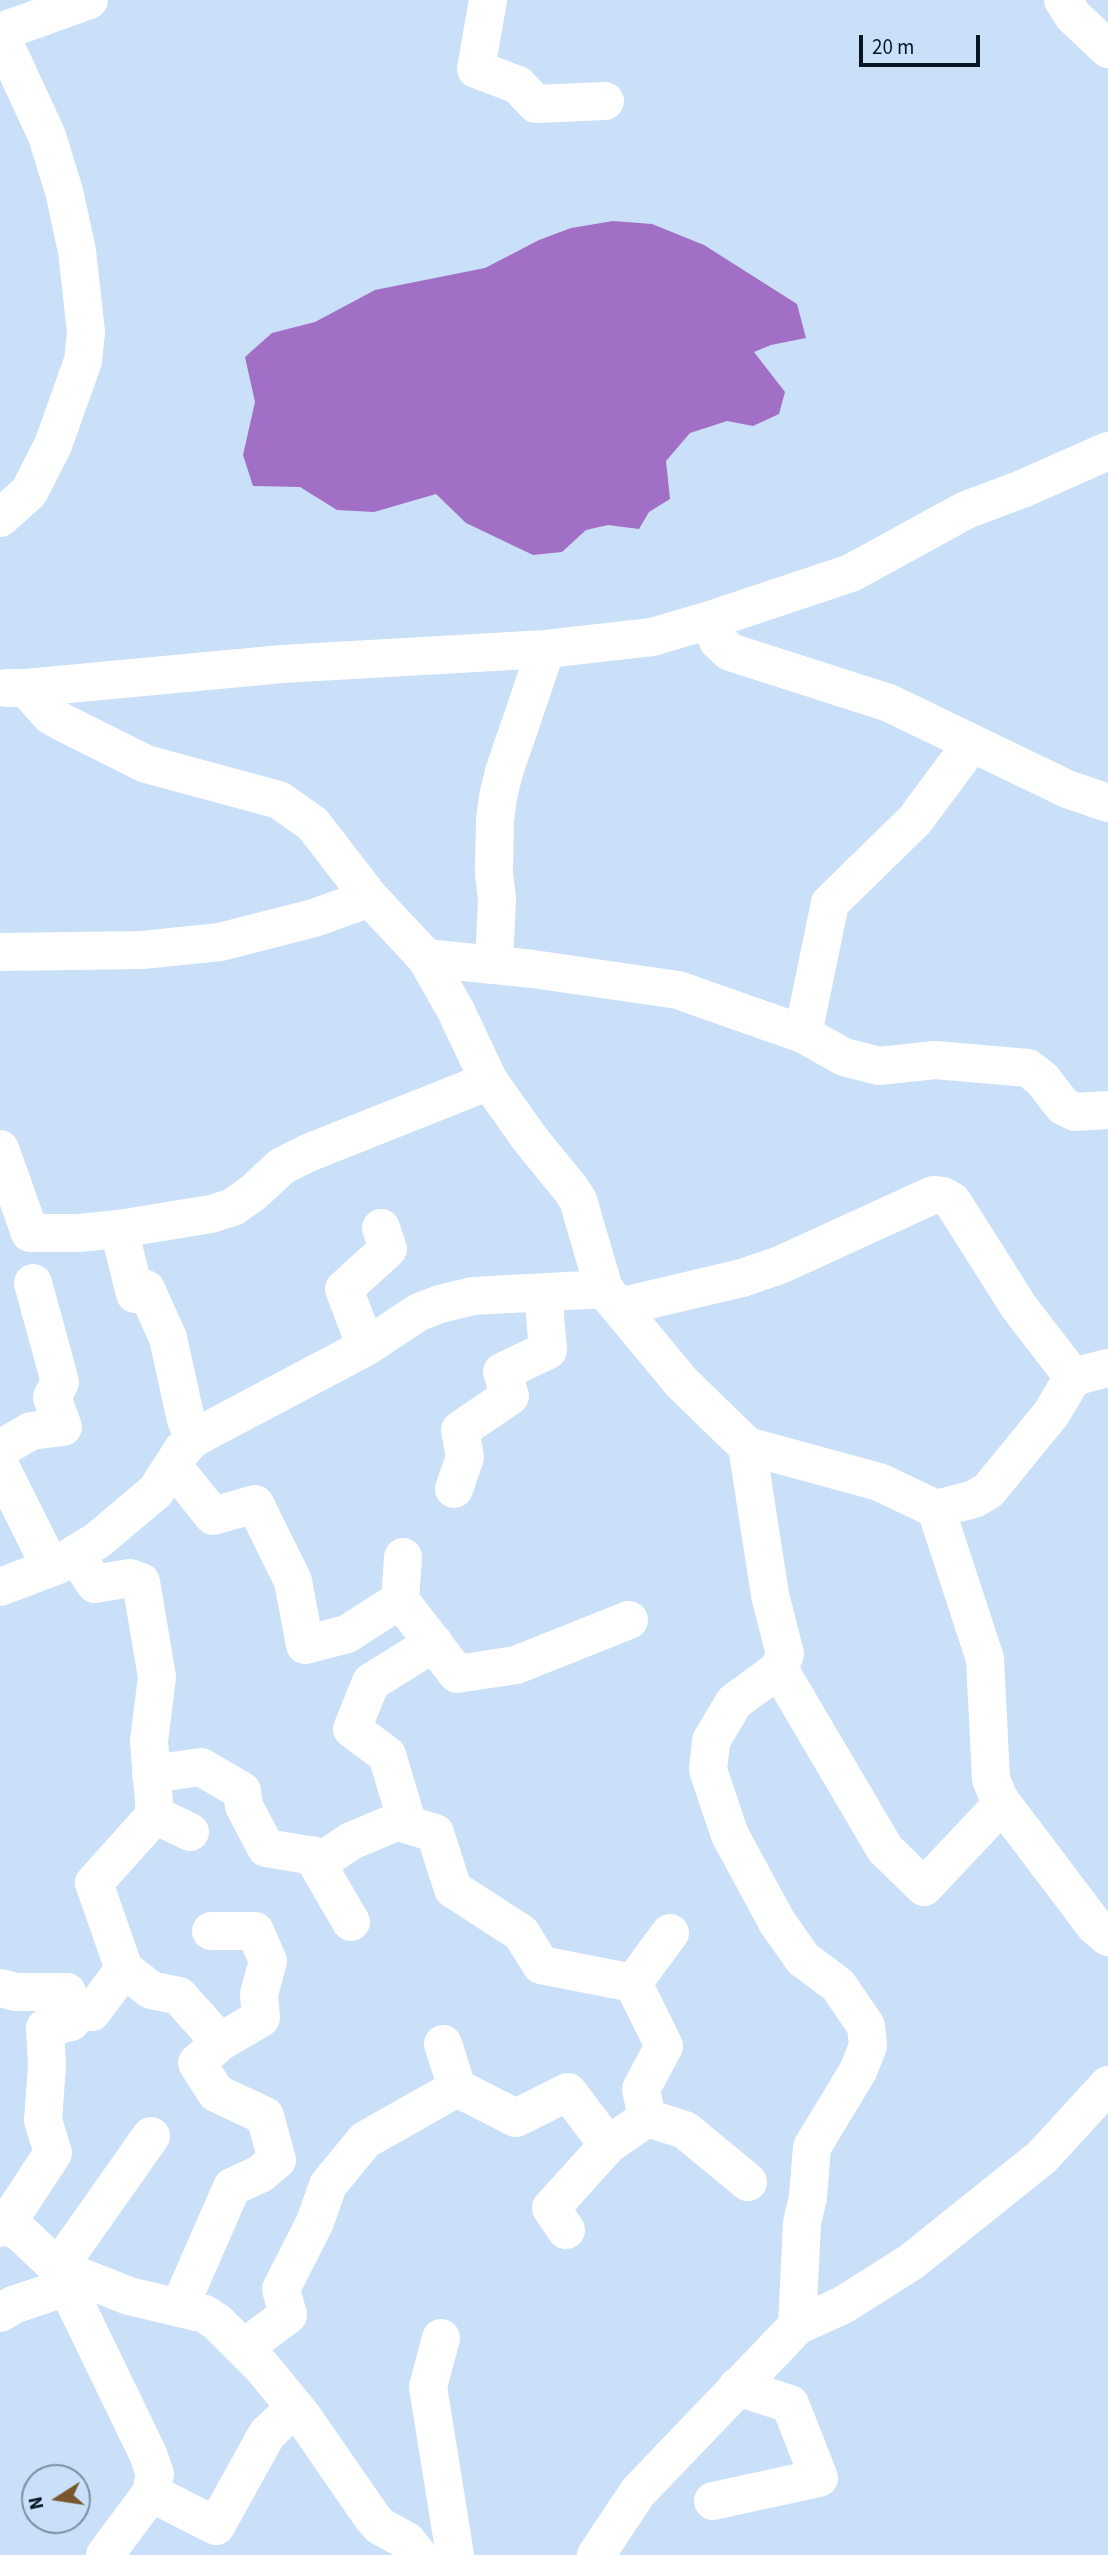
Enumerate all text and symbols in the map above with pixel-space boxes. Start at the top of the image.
scale bar [863,21,984,65]
text: 20 m [872,32,914,62]
north arrow [21,2464,91,2534]
text: N [22,2494,51,2512]

